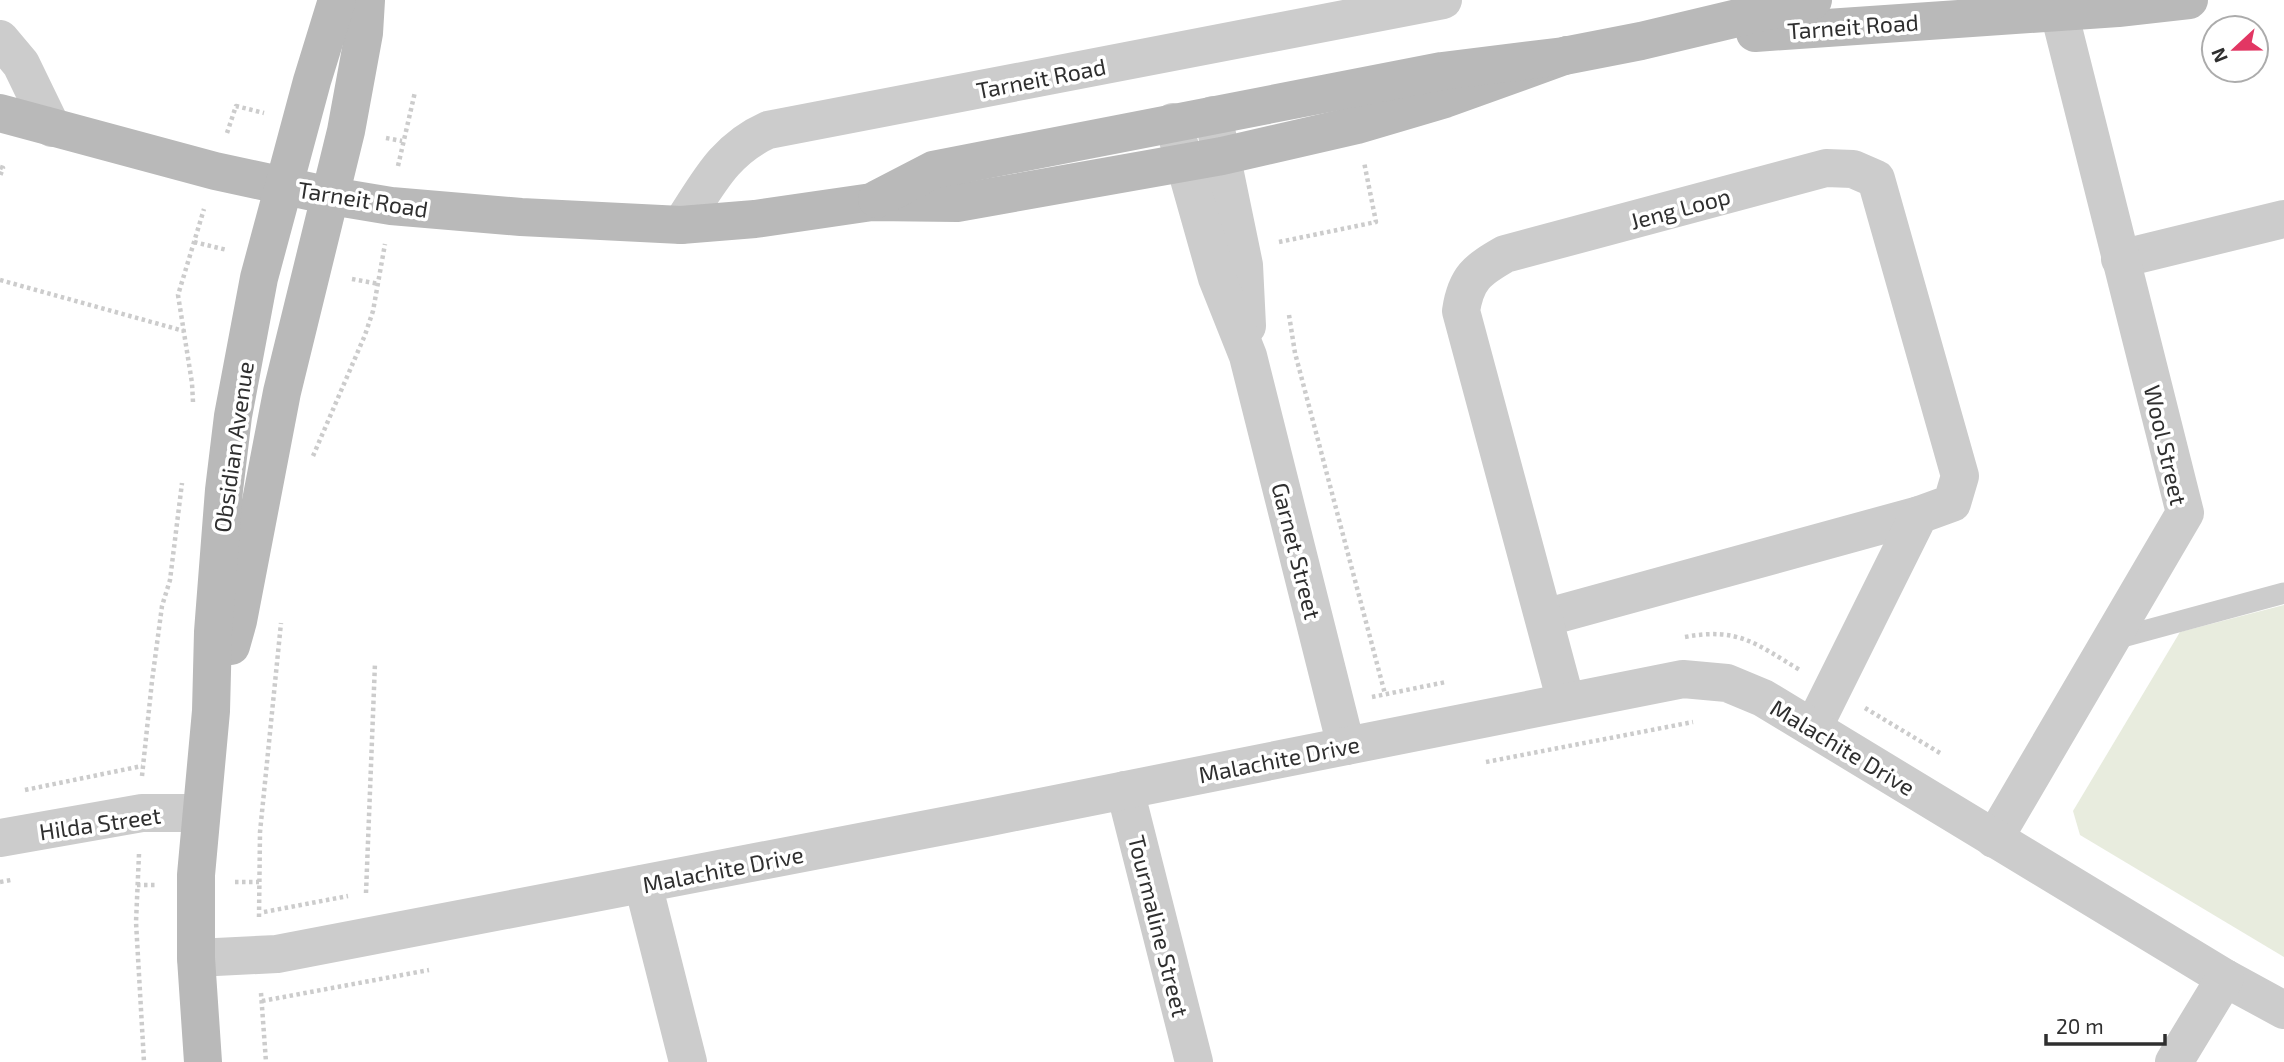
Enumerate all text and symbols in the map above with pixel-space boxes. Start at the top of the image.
street label: Tarneit Road [1787,7,1919,45]
north arrow [2200,14,2270,84]
text: N [2206,45,2232,66]
street label: Tarneit Road [974,52,1108,104]
street label: Tarneit Road [296,175,430,223]
street label: Jeng Loop [1627,181,1733,235]
street label: Obsidian Avenue [207,360,259,534]
street label: Wool Street [2139,382,2194,508]
street label: Garnet Street [1267,480,1328,622]
street label: Malachite Drive [1766,693,1920,801]
street label: Malachite Drive [1196,730,1362,788]
street label: Hilda Street [37,801,163,845]
street label: Tourmaline Street [1123,832,1195,1020]
street label: Malachite Drive [640,840,806,898]
scale bar [2046,1002,2165,1046]
text: 20 m [2056,1013,2104,1038]

